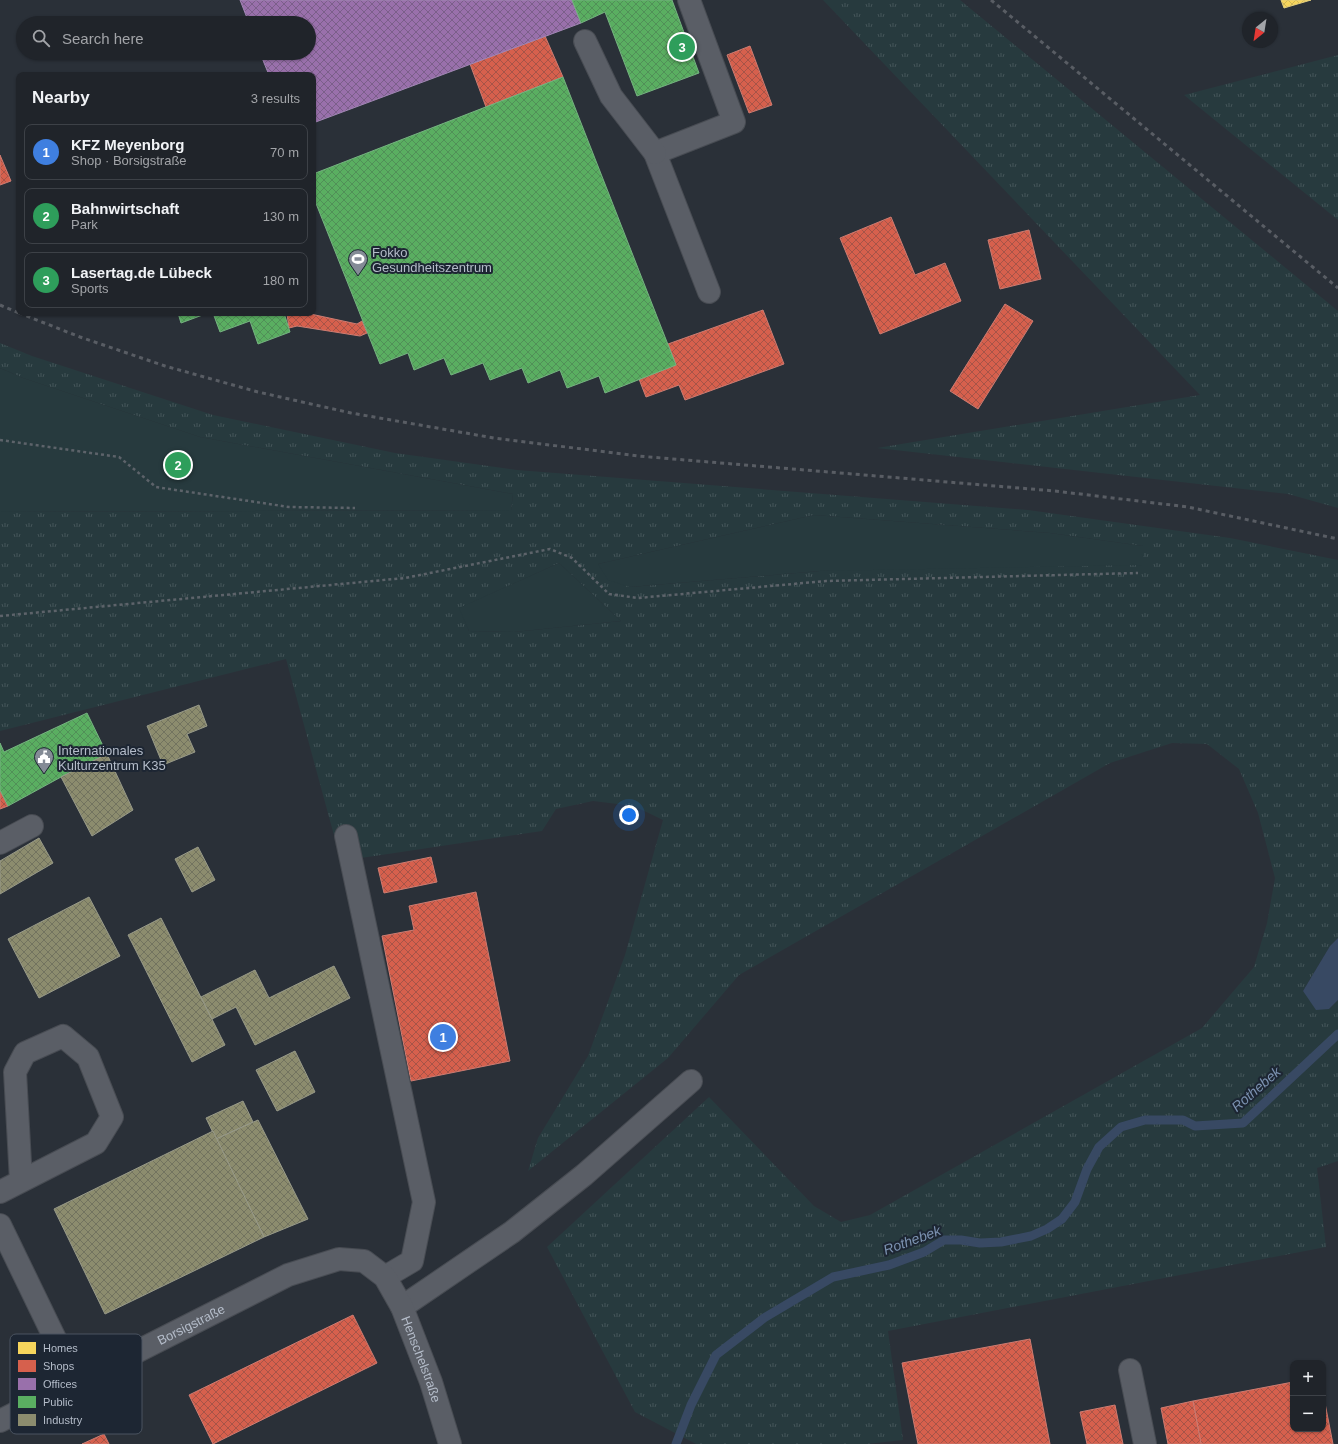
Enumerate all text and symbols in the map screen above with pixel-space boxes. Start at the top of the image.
north arrow [1242,12,1278,48]
search box [16,16,316,60]
icon: search [30,27,52,49]
text: Search here [62,30,144,47]
pin: 3 [669,32,695,62]
text: Nearby [32,88,90,107]
text: 3 results [251,91,300,106]
text: KFZ Meyenborg [71,136,184,153]
text: 1 [42,145,50,160]
text: 70 m [270,145,299,160]
text: Shop · Borsigstraße [71,153,187,168]
text: Bahnwirtschaft [71,200,179,217]
text: 2 [42,209,50,224]
text: 130 m [263,209,299,224]
text: Park [71,217,98,232]
place label: Fokko Gesundheitszentrum [372,245,492,275]
sports icon: Fokko Gesundheitszentrum [347,248,369,276]
text: Lasertag.de Lübeck [71,264,212,281]
text: 3 [42,273,50,288]
text: 180 m [263,273,299,288]
text: Sports [71,281,109,296]
pin: 2 [165,450,191,480]
place label: Internationales Kulturzentrum K35 [58,743,166,773]
public building icon: Internationales Kulturzentrum K35 [33,746,55,774]
your location [619,805,639,825]
pin: 1 [430,1022,456,1052]
water label: Rothebek [1228,1063,1285,1115]
water label: Rothebek [881,1222,944,1258]
street label: Borsigstraße [155,1301,227,1348]
street label: Henschelstraße [399,1314,444,1404]
legend [10,1334,142,1434]
text: Homes [43,1342,78,1354]
text: Shops [43,1360,75,1372]
map controls [1290,1360,1326,1432]
button: + [1290,1360,1326,1396]
text: Offices [43,1378,78,1390]
text: Public [43,1396,73,1408]
button: − [1290,1396,1326,1432]
text: Industry [43,1414,83,1426]

